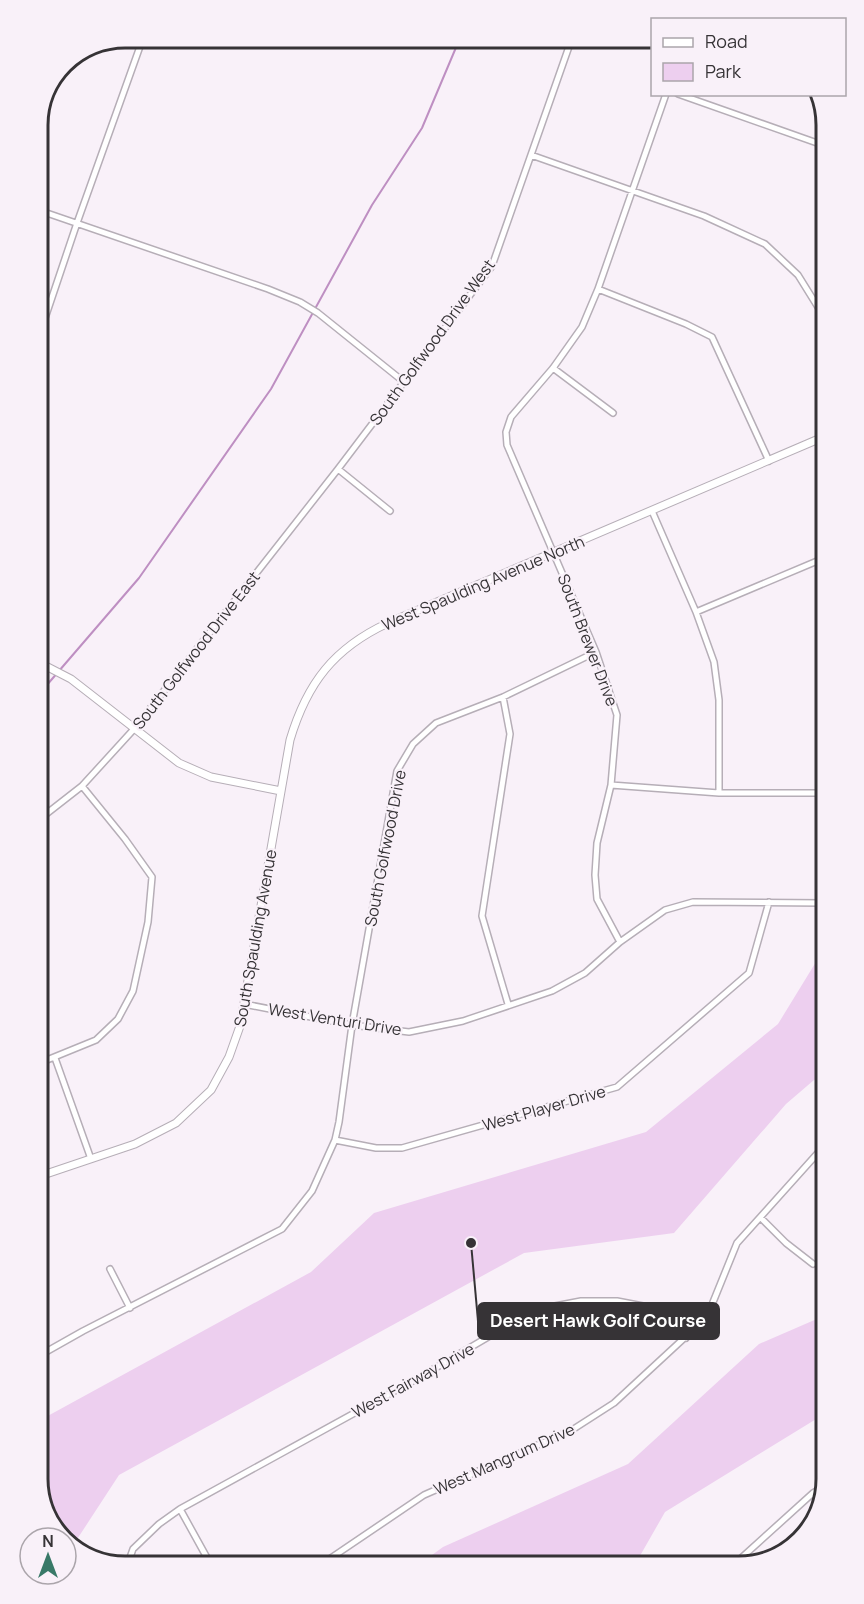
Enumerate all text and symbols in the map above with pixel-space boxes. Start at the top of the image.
legend [651,18,846,96]
text: Road [705,29,748,53]
text: Park [705,59,742,83]
street label: South Golfwood Drive West [364,254,500,430]
street label: West Spaulding Avenue North [378,530,588,636]
street label: South Golfwood Drive East [127,566,265,734]
street label: South Brewer Drive [553,571,623,709]
street label: South Golfwood Drive [359,768,411,928]
street label: South Spaulding Avenue [229,848,281,1028]
street label: West Venturi Drive [267,998,403,1040]
street label: West Player Drive [480,1080,608,1136]
callout: Desert Hawk Golf Course [478,1303,719,1339]
text: Desert Hawk Golf Course [490,1308,706,1332]
street label: West Fairway Drive [348,1337,478,1423]
street label: West Mangrum Drive [430,1418,578,1500]
north arrow [18,1526,78,1586]
text: N [42,1530,54,1552]

